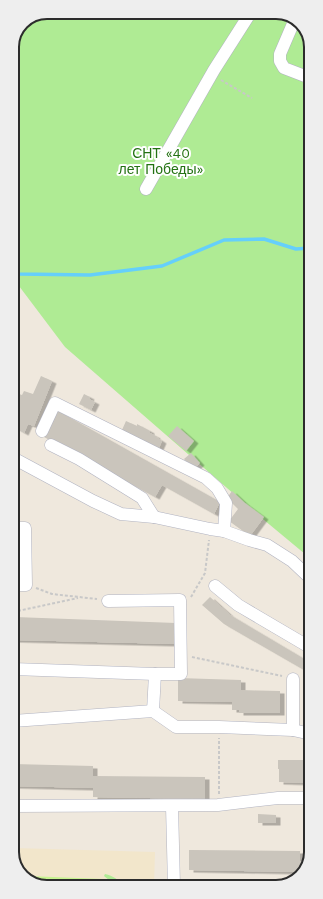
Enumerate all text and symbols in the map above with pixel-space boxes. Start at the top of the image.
park label: СНТ «40 лет Победы» [119,145,204,177]

